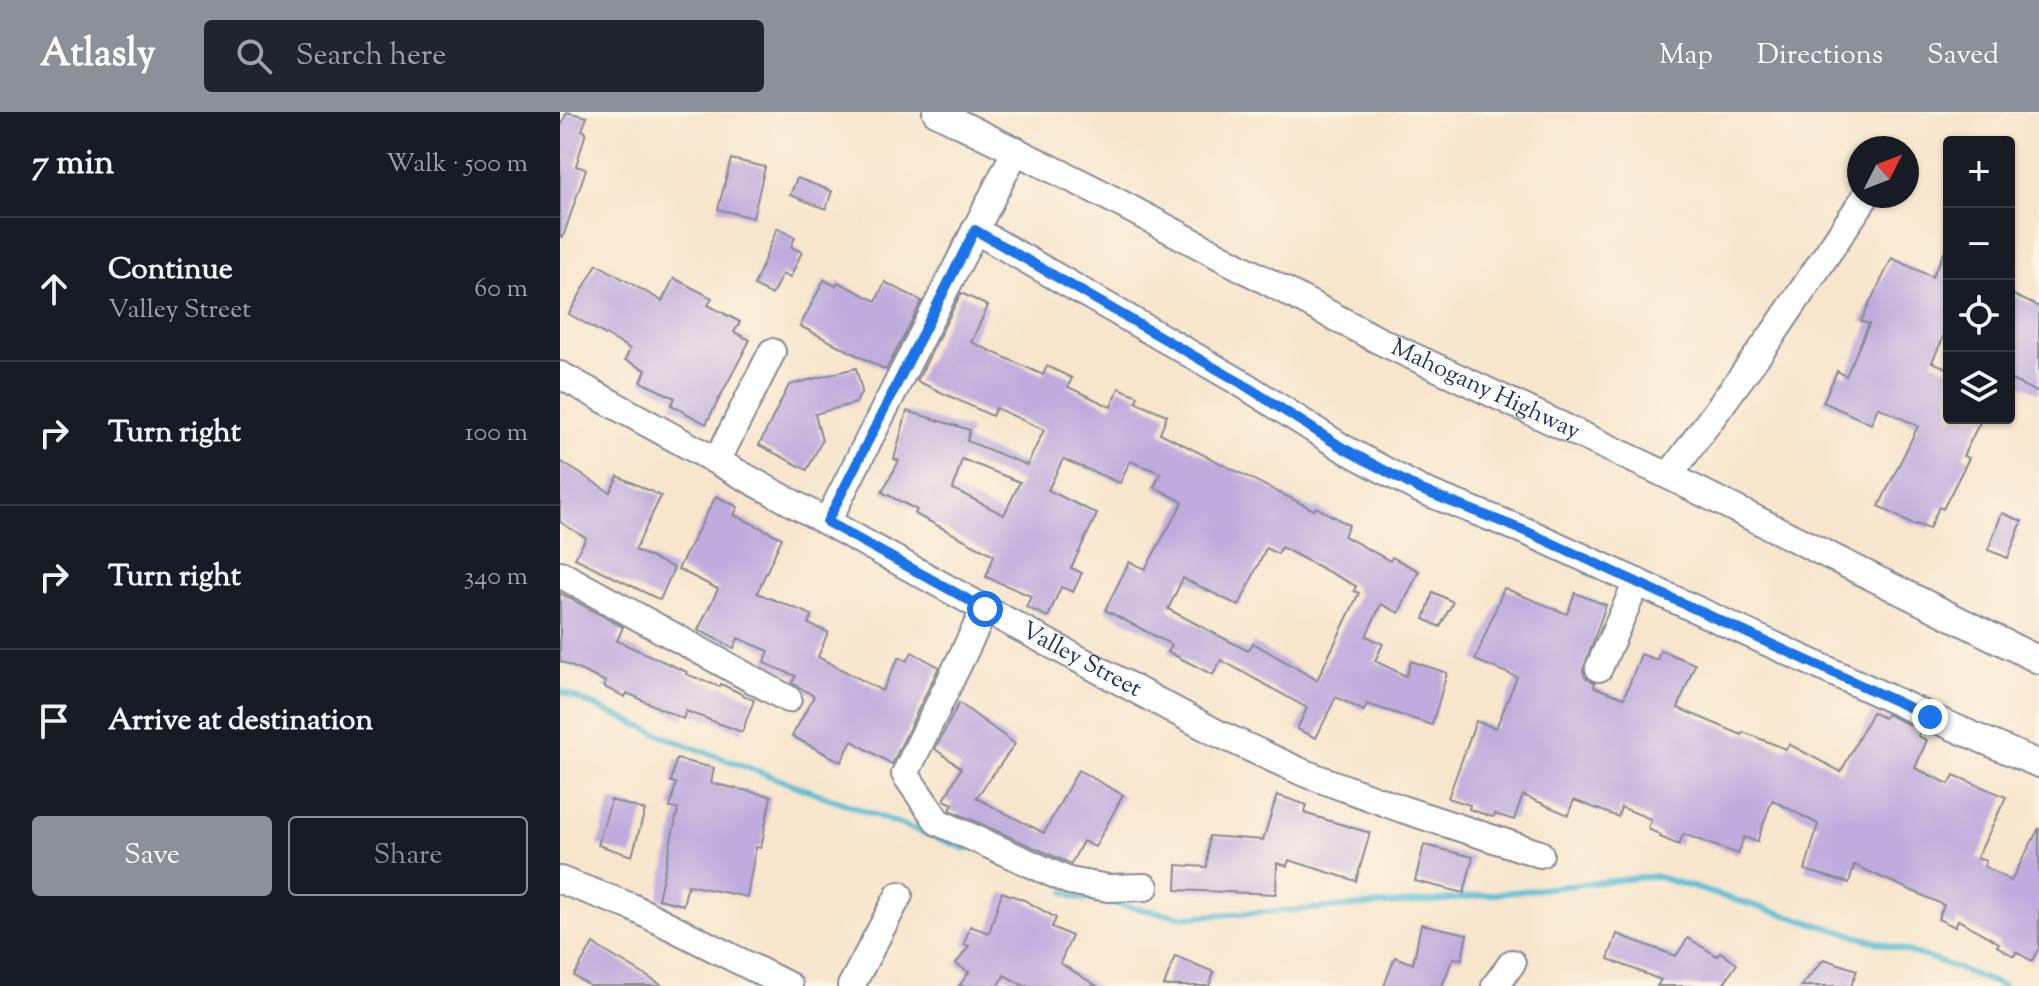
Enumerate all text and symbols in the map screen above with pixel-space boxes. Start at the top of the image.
search box [204,20,764,92]
text: Atlasly [40,29,156,83]
icon: search [232,34,276,78]
text: Search here [296,35,446,78]
text: Map [1659,36,1713,76]
text: Directions [1757,36,1883,76]
text: Saved [1927,36,1999,76]
north arrow [1847,136,1919,208]
map controls [1943,136,2015,424]
button: + [1943,136,2015,208]
text: 7 min [32,140,114,189]
text: Walk · 500 m [386,146,528,183]
button: − [1943,208,2015,280]
text: Continue [108,249,233,292]
icon: ahead [32,267,76,311]
text: 60 m [474,271,528,308]
button: locate [1943,280,2015,352]
text: Valley Street [108,292,251,329]
street label: Mahogany Highway [1385,331,1586,449]
button: layers [1943,352,2015,424]
icon: right [32,411,76,455]
text: Turn right [108,412,241,455]
text: 100 m [465,415,528,452]
icon: right [32,555,76,599]
text: Turn right [108,556,241,599]
text: 340 m [464,559,528,596]
route start [967,591,1003,627]
street label: Valley Street [1015,614,1147,706]
icon: arrive [32,699,76,743]
route end [1912,699,1948,735]
text: Arrive at destination [108,700,373,743]
button: Save [32,816,272,896]
button: Share [288,816,528,896]

